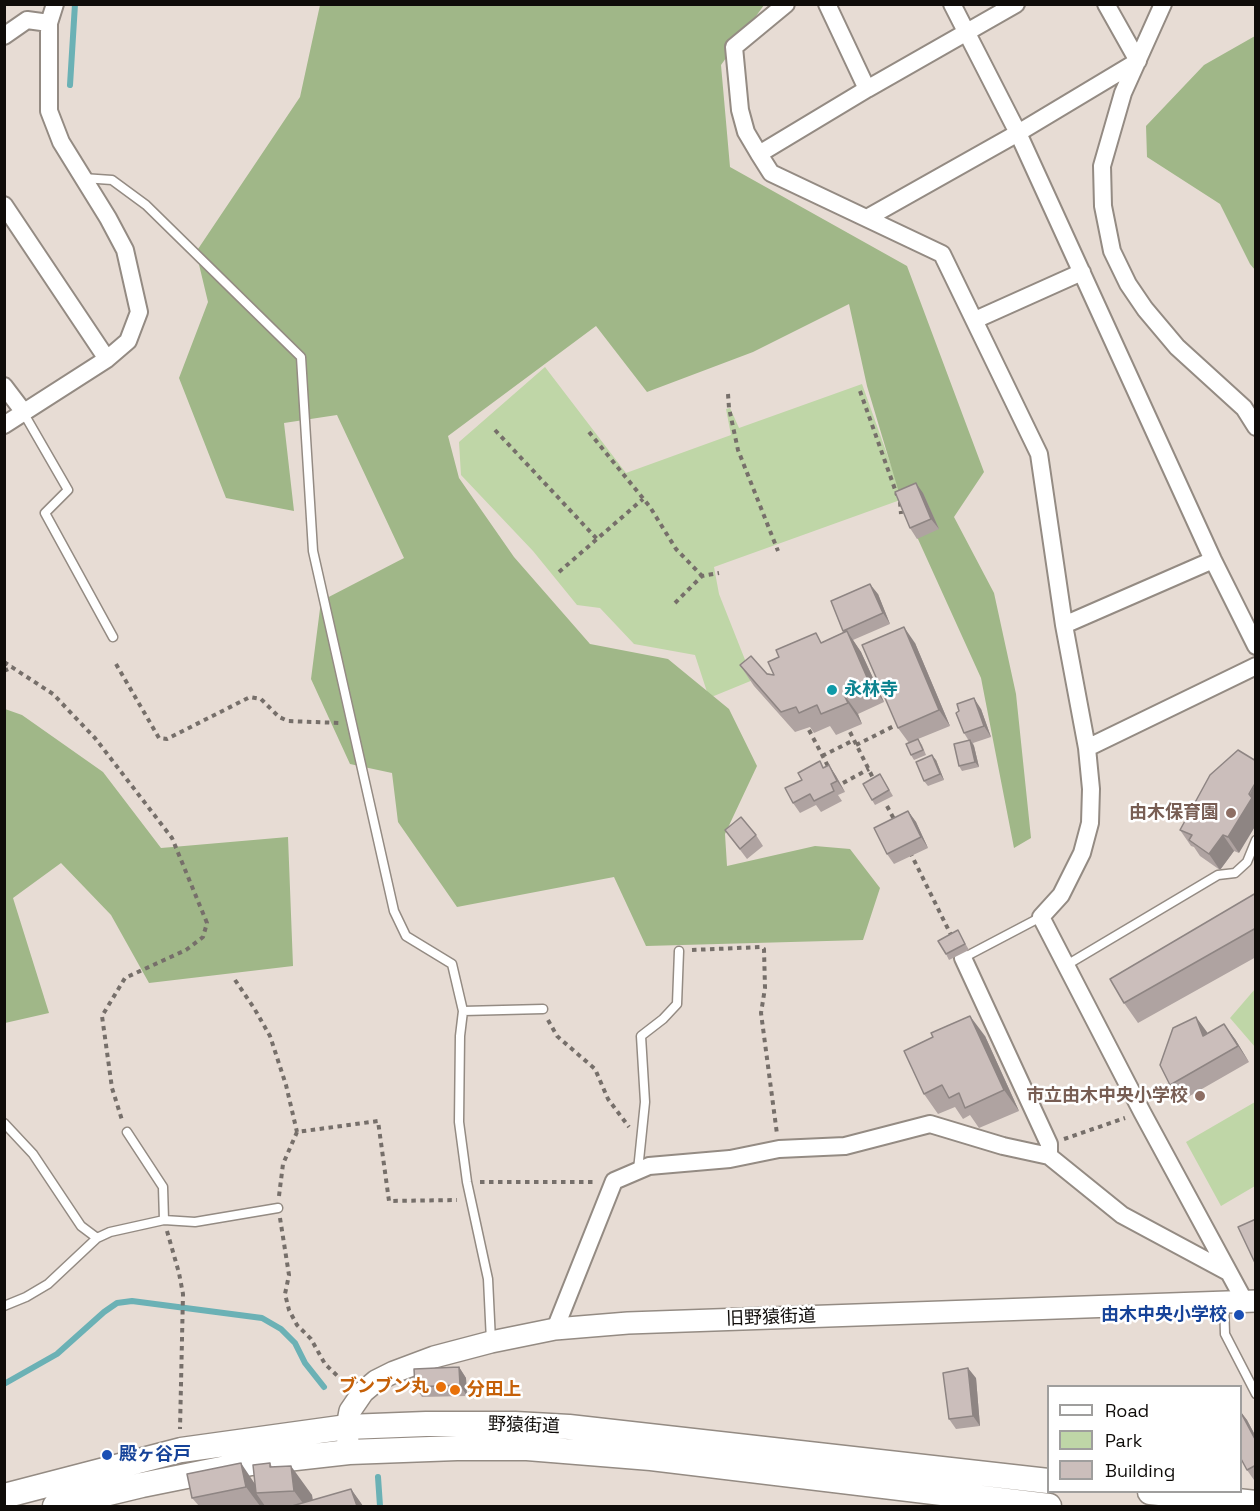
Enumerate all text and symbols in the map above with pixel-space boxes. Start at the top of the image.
place label: 永林寺 [844,679,898,701]
marker: 永林寺 [825,683,839,697]
place label: 由木保育園 [1129,802,1219,824]
marker: 由木保育園 [1224,806,1238,820]
place label: 市立由木中央小学校 [1026,1085,1188,1107]
marker: 市立由木中央小学校 [1193,1089,1207,1103]
place label: 由木中央小学校 [1101,1304,1227,1326]
street label: 旧野猿街道 [726,1306,816,1330]
marker: 由木中央小学校 [1232,1308,1246,1322]
place label: ブンブン丸 [339,1376,429,1398]
place label: 分田上 [467,1379,521,1401]
marker: ブンブン丸 [434,1380,448,1394]
marker: 分田上 [448,1383,462,1397]
legend [1047,1385,1242,1493]
text: Road [1105,1399,1149,1422]
street label: 野猿街道 [488,1414,560,1438]
text: Park [1105,1429,1142,1452]
place label: 殿ヶ谷戸 [119,1444,191,1466]
marker: 殿ヶ谷戸 [100,1448,114,1462]
text: Building [1105,1459,1175,1482]

